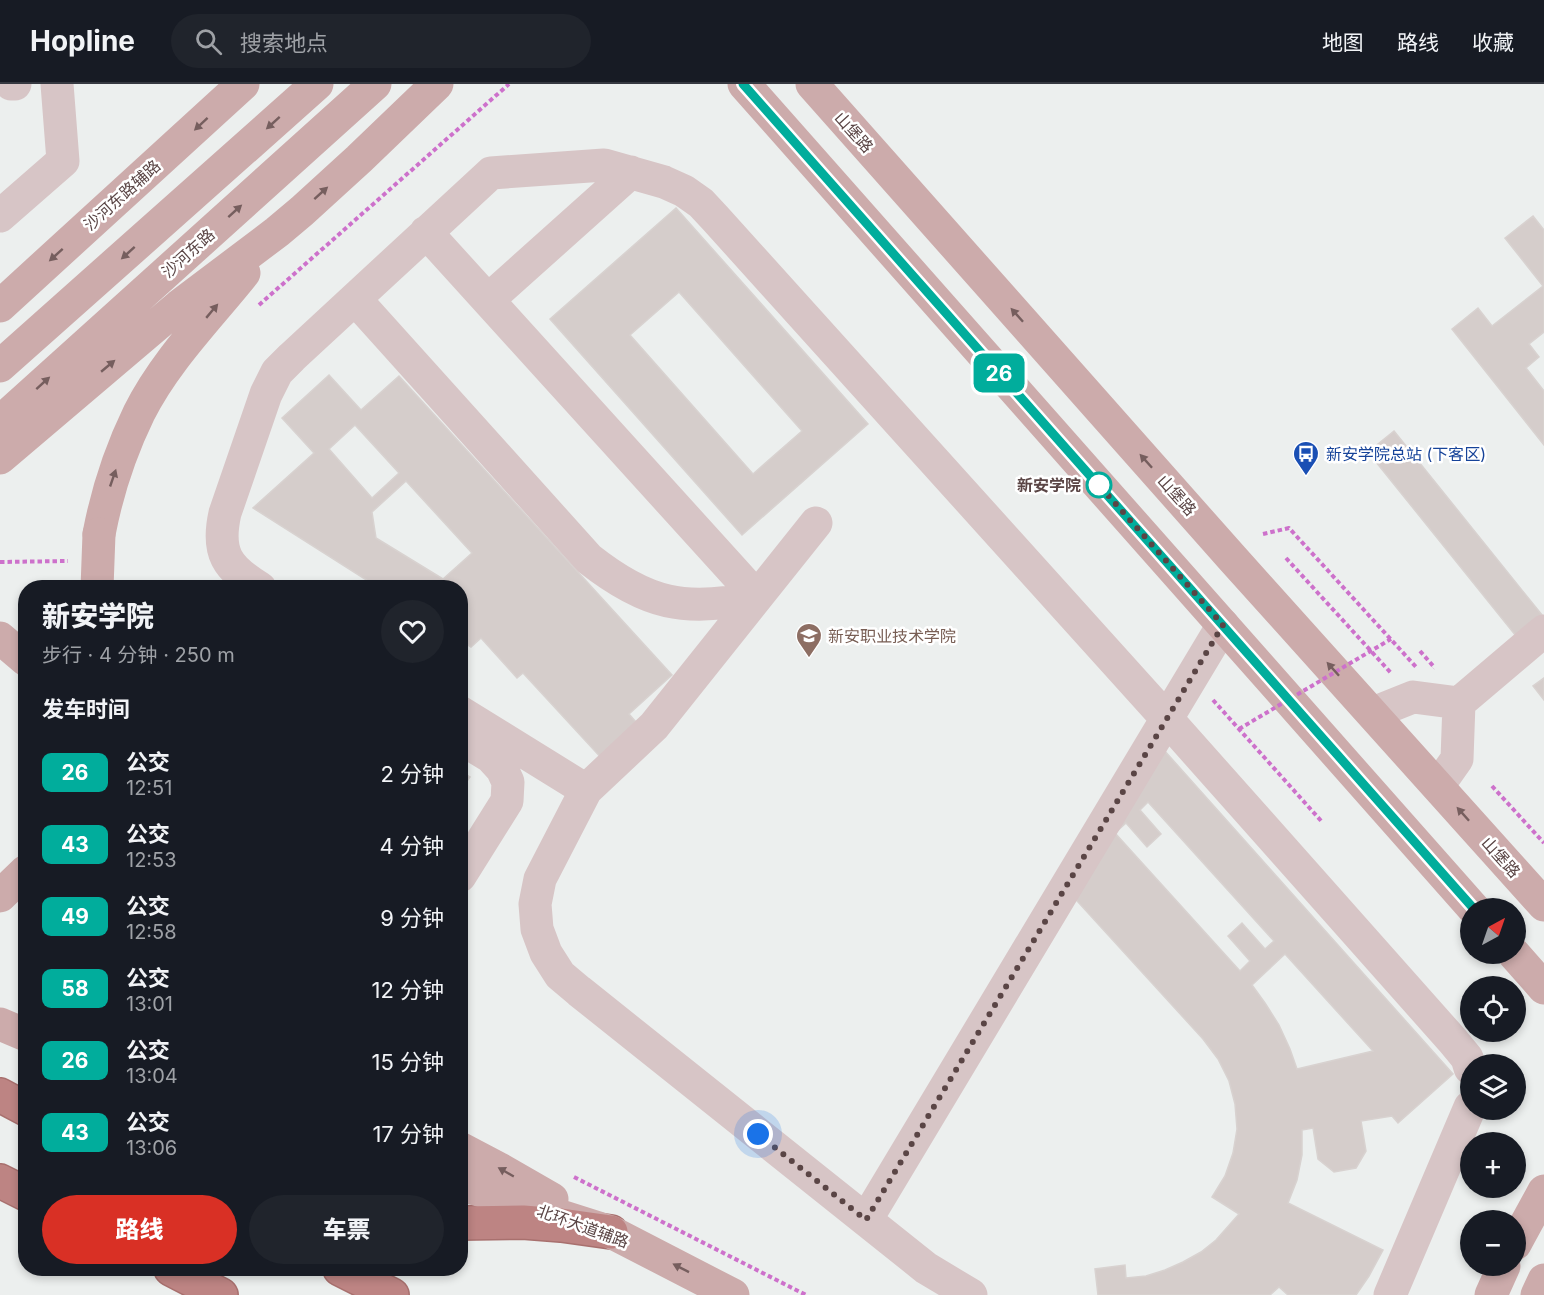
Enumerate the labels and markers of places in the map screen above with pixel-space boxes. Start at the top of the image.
bus stop icon: 新安学院总站 (下客区) [1291,439,1321,477]
place label: 新安学院总站 (下客区) [1326,444,1486,464]
marker: 新安学院 [1086,472,1112,498]
place label: 新安学院 [1017,475,1081,495]
school or university icon: 新安职业技术学院 [794,621,824,659]
place label: 新安职业技术学院 [828,626,956,646]

